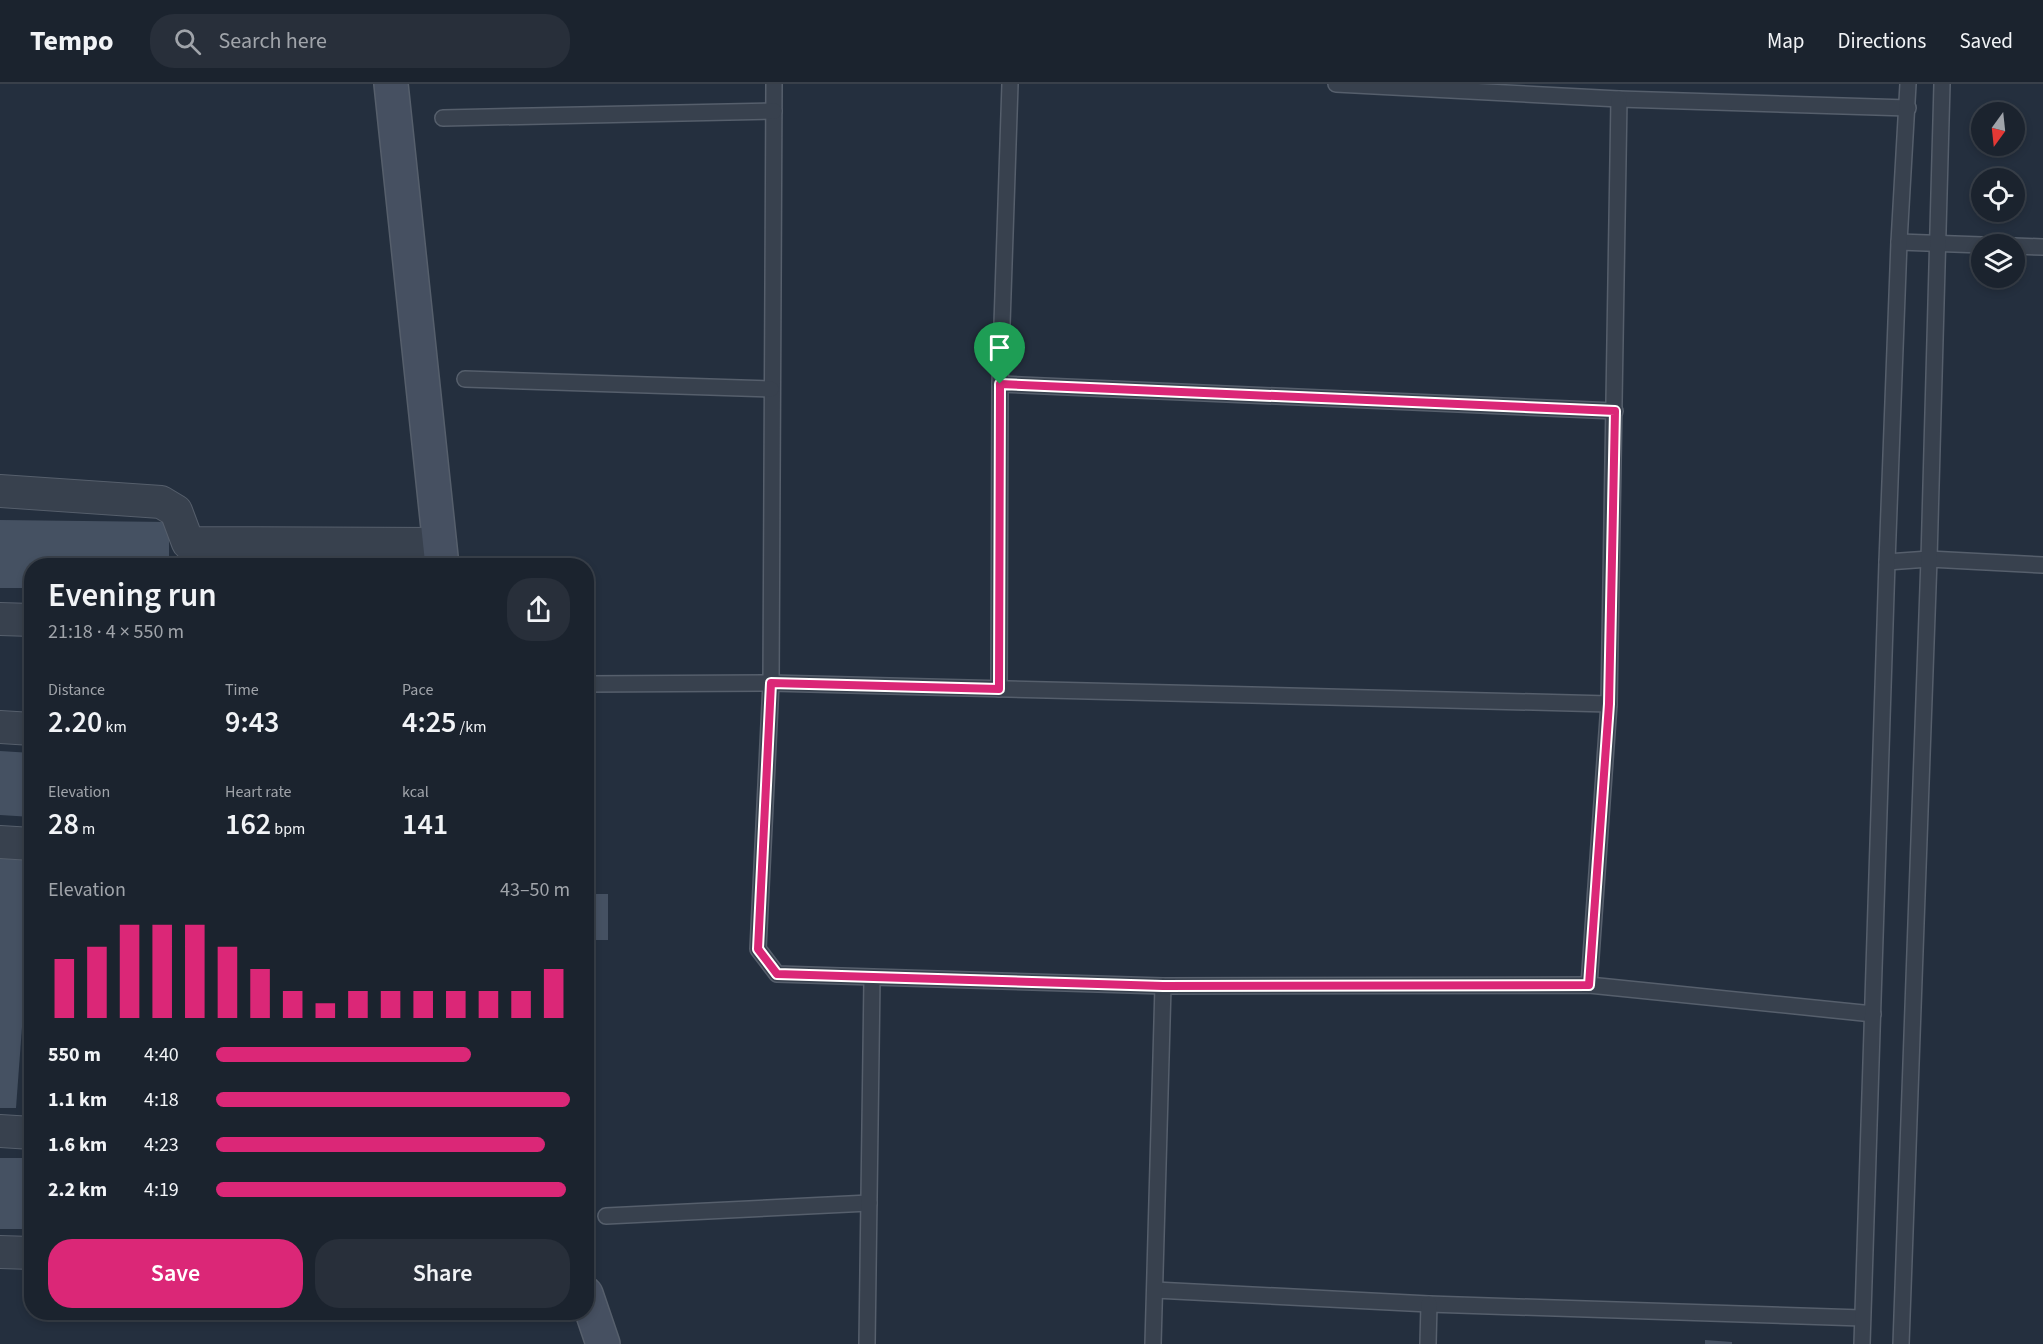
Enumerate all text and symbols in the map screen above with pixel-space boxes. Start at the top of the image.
search box [150,14,570,68]
text: Tempo [30,21,114,61]
icon: search [171,25,204,58]
text: Search here [219,25,327,57]
text: Map [1767,26,1805,56]
text: Directions [1838,26,1926,56]
text: Saved [1959,26,2013,56]
north arrow [1971,102,2025,156]
map controls [1971,102,2025,288]
button: locate [1971,168,2025,222]
button: layers [1971,234,2025,288]
pin [974,322,1025,384]
icon: arrive [983,331,1016,364]
text: Evening run [48,572,217,619]
button: share [507,578,570,641]
text: 21:18 · 4 × 550 m [48,618,184,646]
text: Distance [48,679,105,701]
text: Time [225,679,259,701]
text: Pace [402,679,433,701]
text: 2.20 [48,701,102,744]
text: 9:43 [225,701,279,744]
text: 4:25 [402,701,456,744]
text: km [102,716,127,738]
text: /km [456,716,486,738]
text: Elevation [48,781,110,803]
text: Heart rate [225,781,292,803]
text: kcal [402,781,429,803]
text: 28 [48,803,79,846]
text: 162 [225,803,271,846]
text: 141 [402,803,448,846]
text: m [79,818,95,840]
text: bpm [271,818,305,840]
text: Elevation [48,876,126,904]
text: 43–50 m [500,876,570,904]
text: 550 m [48,1041,101,1069]
text: 4:40 [144,1041,179,1069]
text: 1.1 km [48,1086,107,1114]
text: 4:18 [144,1086,179,1114]
text: 1.6 km [48,1131,107,1159]
text: 4:23 [144,1131,179,1159]
text: 2.2 km [48,1176,107,1204]
text: 4:19 [144,1176,179,1204]
button: Save [48,1239,303,1308]
button: Share [315,1239,570,1308]

